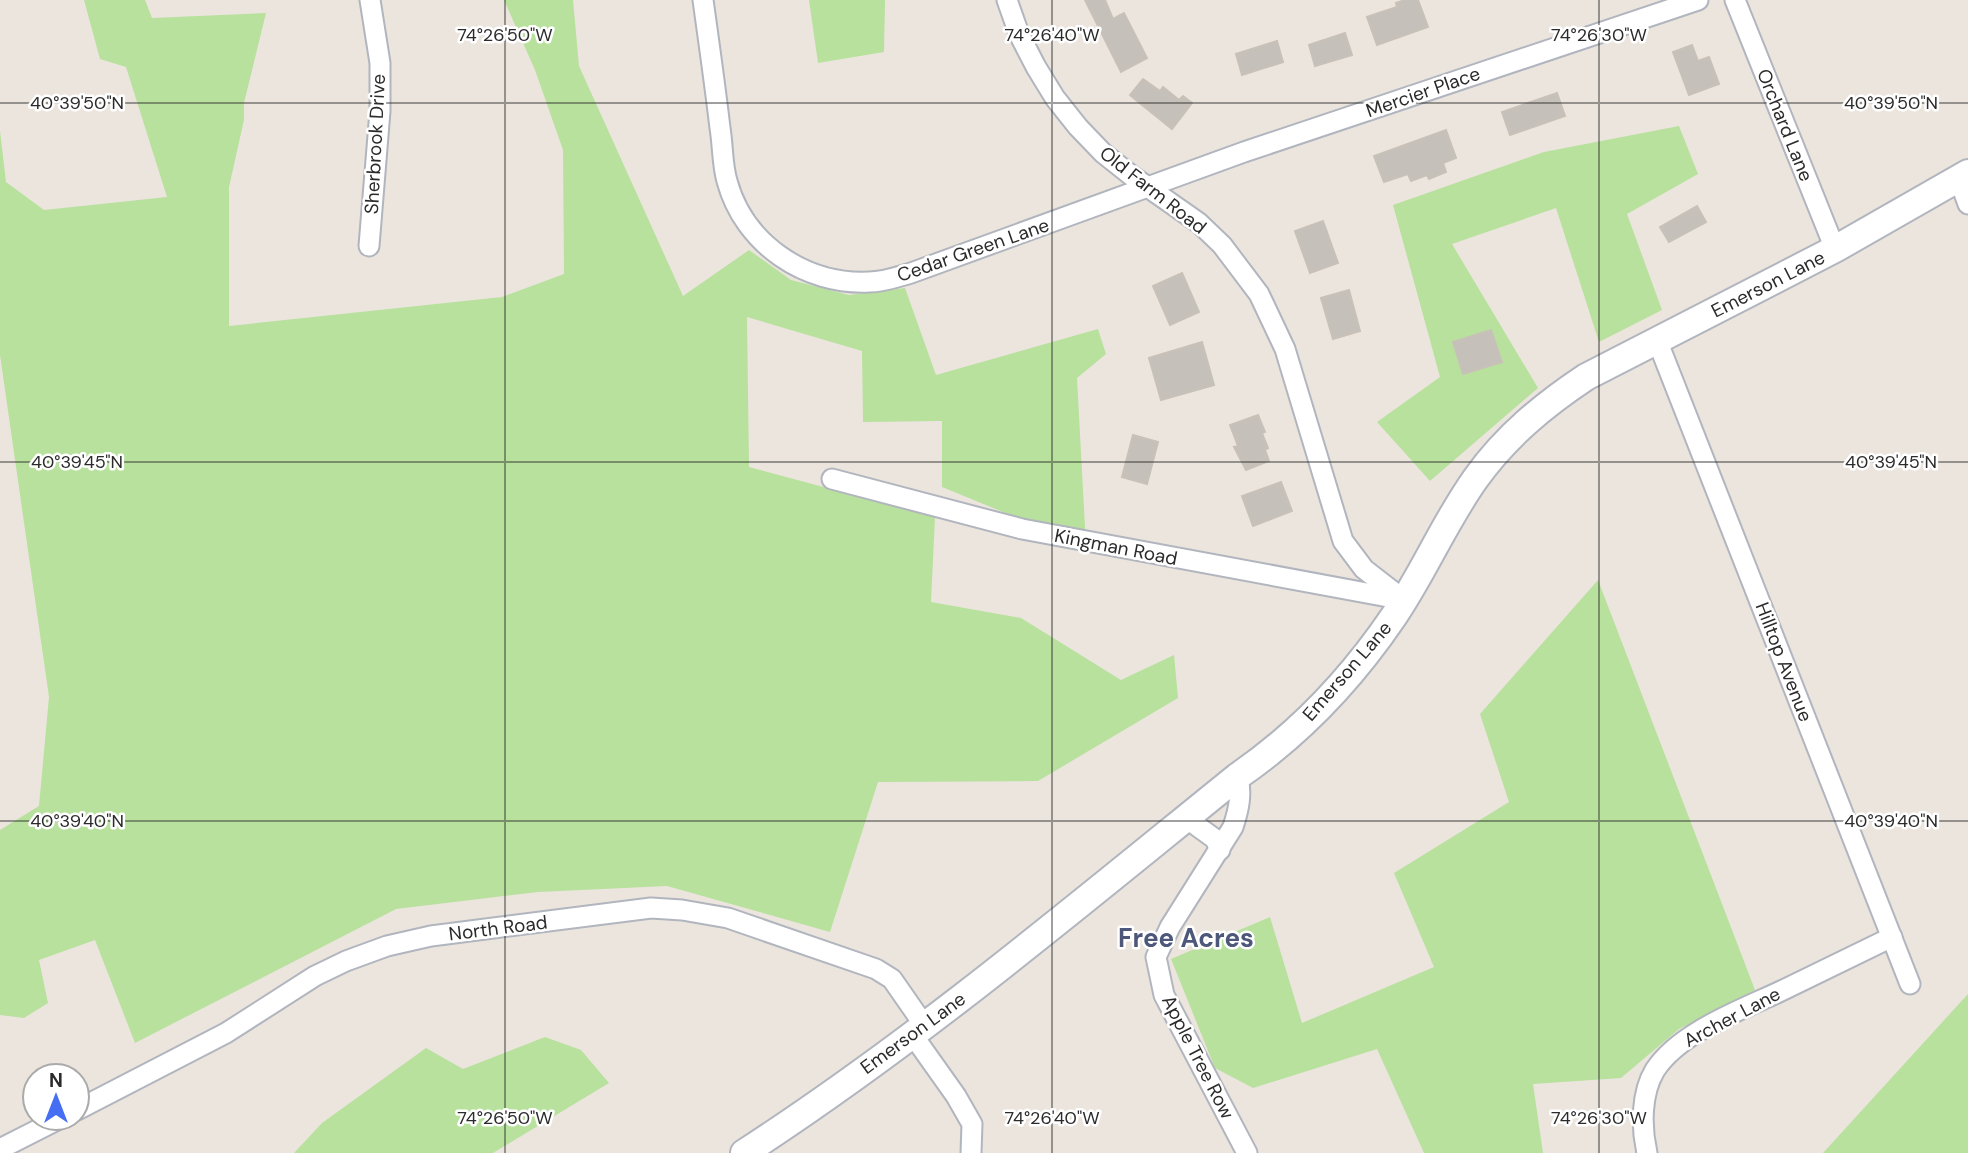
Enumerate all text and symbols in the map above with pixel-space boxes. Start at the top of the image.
text: 74°26'50"W [457,23,553,47]
text: 74°26'40"W [1004,23,1100,47]
text: 74°26'30"W [1551,23,1647,47]
street label: Mercier Place [1363,61,1483,123]
street label: Orchard Lane [1751,65,1819,185]
street label: Sherbrook Drive [359,73,391,215]
text: 40°39'50"N [30,91,124,115]
text: 40°39'50"N [1844,91,1938,115]
street label: Old Farm Road [1094,140,1212,240]
street label: Cedar Green Lane [894,212,1052,288]
street label: Emerson Lane [1707,245,1829,323]
text: 40°39'45"N [31,450,123,474]
text: 40°39'45"N [1845,450,1937,474]
street label: Kingman Road [1052,523,1180,571]
street label: Hilltop Avenue [1750,599,1818,725]
street label: Emerson Lane [1297,616,1397,726]
text: 40°39'40"N [30,809,124,833]
text: 40°39'40"N [1844,809,1938,833]
street label: North Road [447,910,549,946]
district label: Free Acres [1118,921,1254,955]
street label: Archer Lane [1679,981,1785,1053]
street label: Emerson Lane [855,986,971,1080]
street label: Apple Tree Row [1156,991,1240,1123]
north arrow [21,1062,91,1132]
text: N [49,1068,63,1093]
text: 74°26'50"W [457,1106,553,1130]
text: 74°26'40"W [1004,1106,1100,1130]
text: 74°26'30"W [1551,1106,1647,1130]

